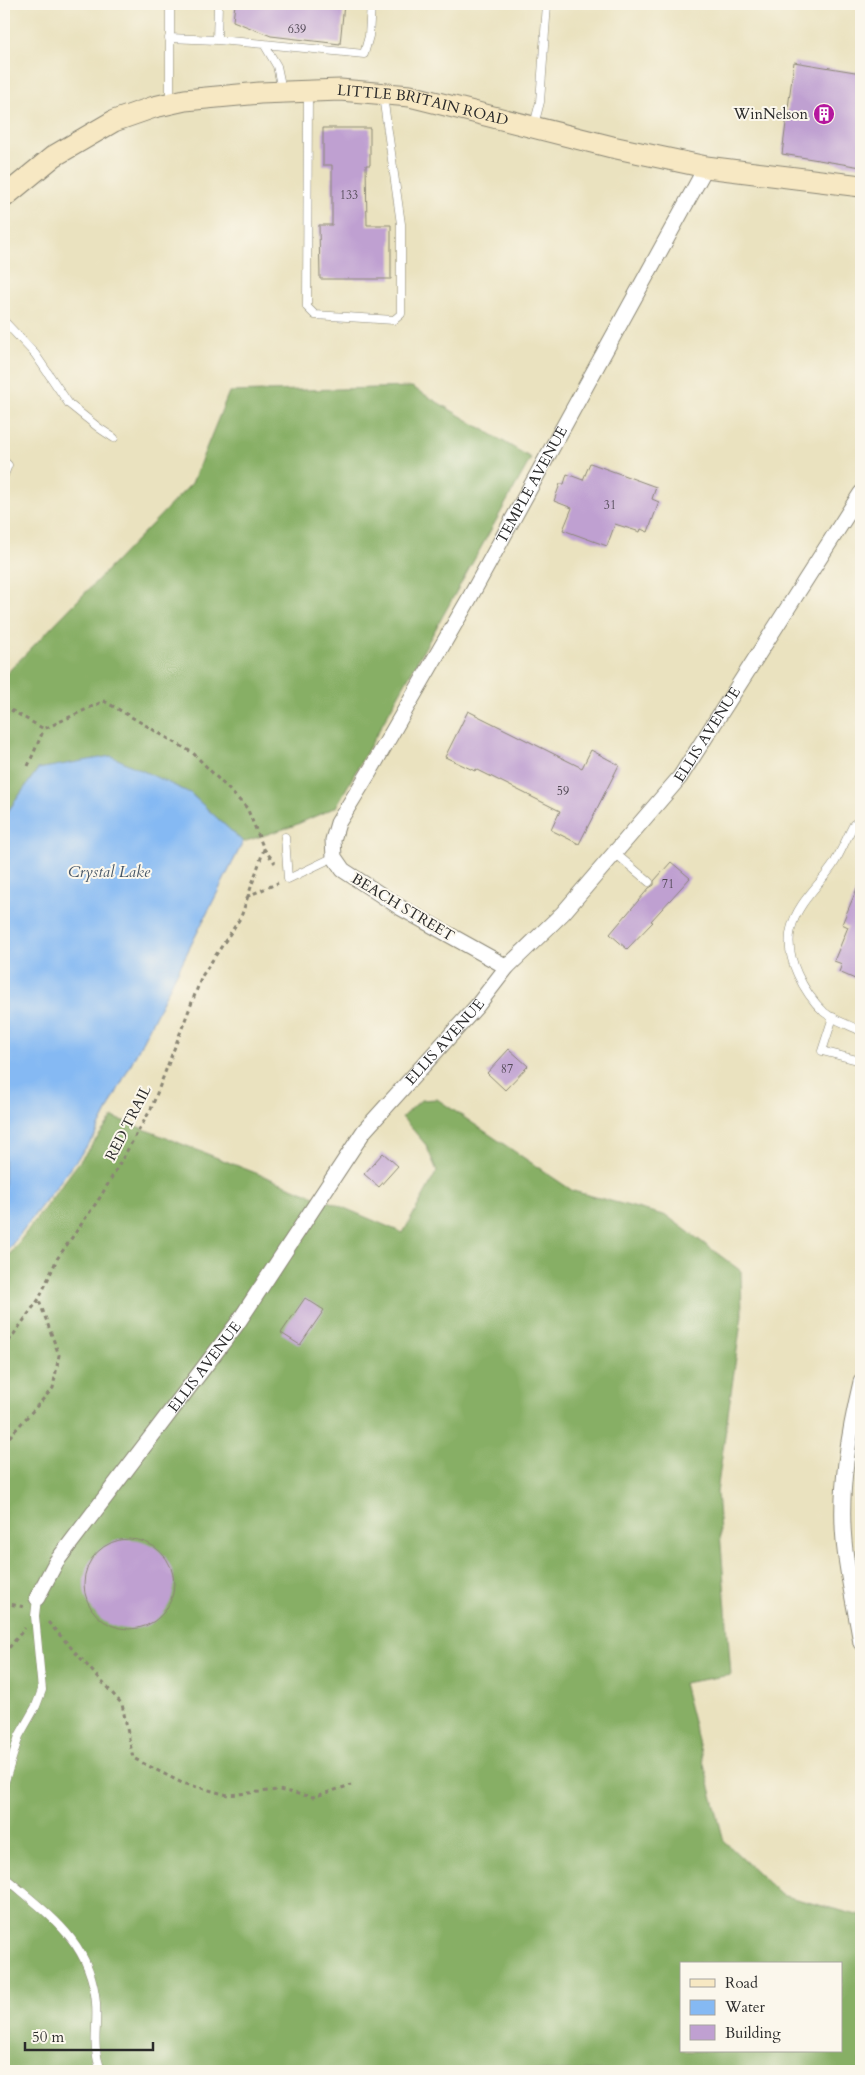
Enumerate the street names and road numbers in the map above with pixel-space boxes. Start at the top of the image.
street label: LITTLE BRITAIN ROAD [336,80,511,130]
street label: TEMPLE AVENUE [491,423,572,547]
street label: ELLIS AVENUE [669,683,745,786]
street label: BEACH STREET [348,868,458,946]
street label: ELLIS AVENUE [401,995,489,1089]
street label: RED TRAIL [100,1081,156,1164]
street label: ELLIS AVENUE [163,1317,246,1416]

